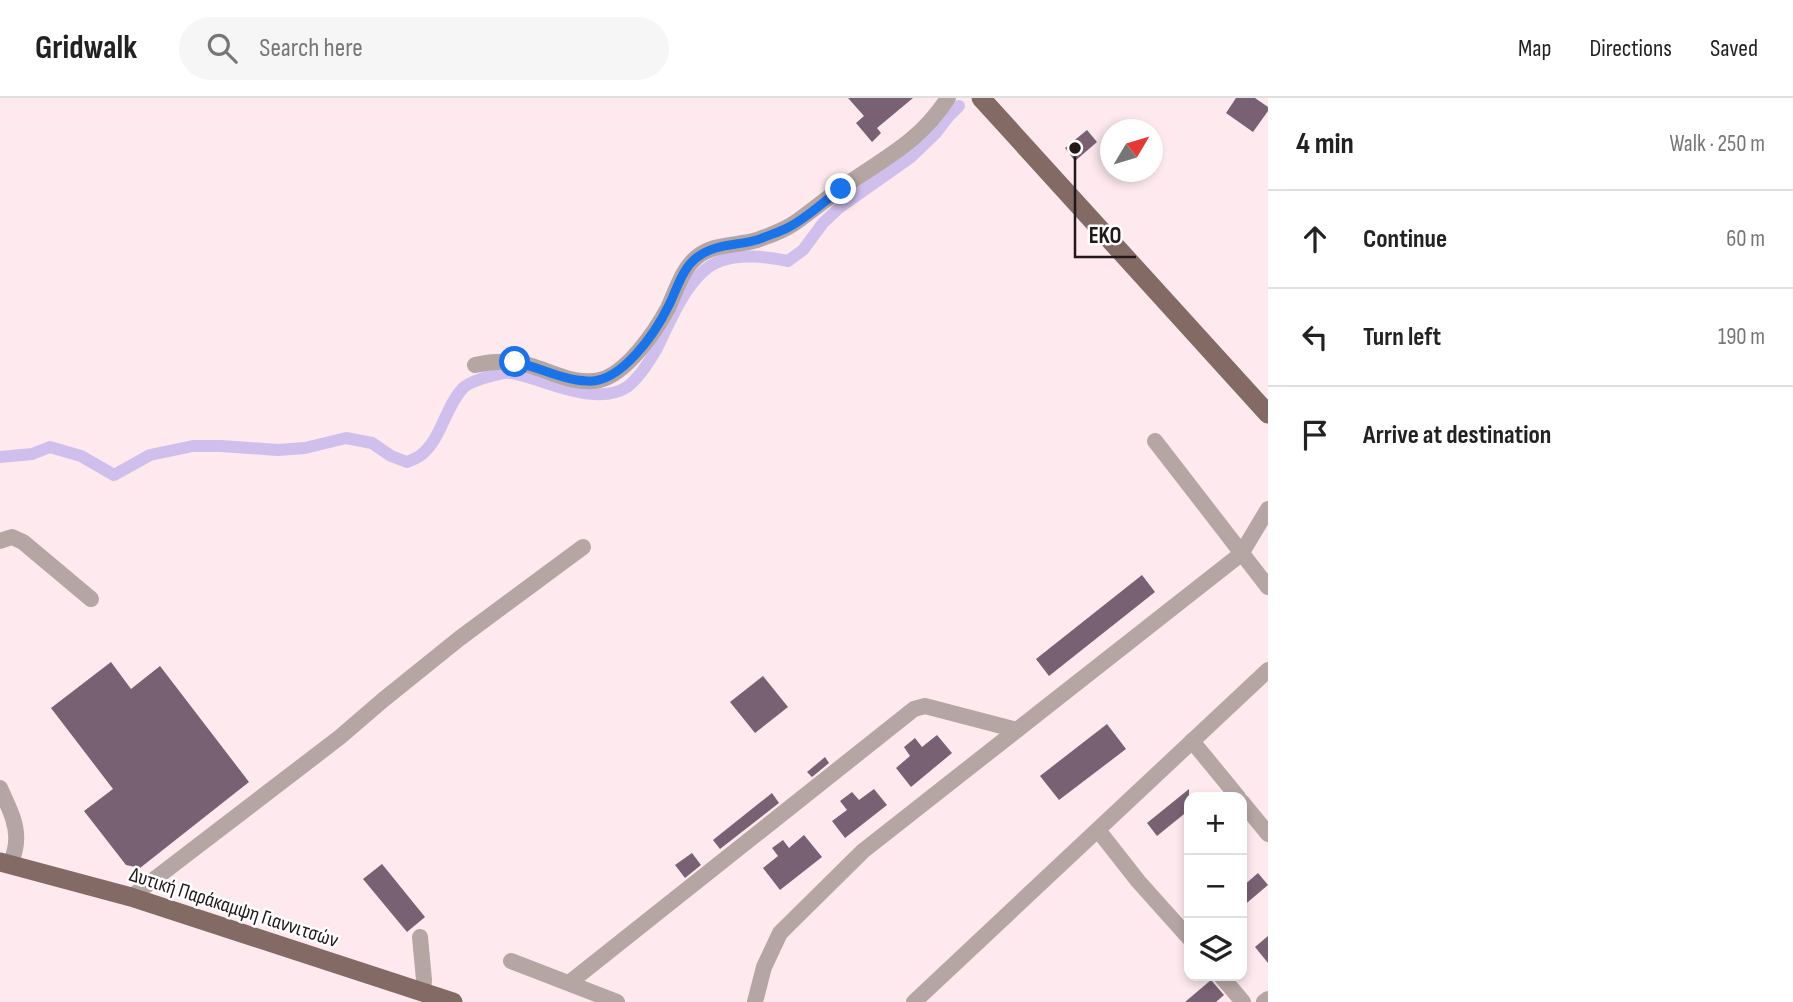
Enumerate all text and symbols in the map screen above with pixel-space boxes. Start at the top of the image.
search box [179,17,669,80]
text: Gridwalk [35,28,137,68]
icon: search [203,29,241,67]
text: Search here [259,33,363,64]
text: Map [1518,34,1551,63]
text: Directions [1589,34,1672,63]
text: Saved [1710,34,1758,63]
north arrow [1100,119,1163,182]
text: 4 min [1296,126,1354,162]
text: Walk · 250 m [1669,130,1765,158]
route end [825,173,856,204]
callout: EKO [1075,213,1136,257]
icon: ahead [1296,220,1334,258]
text: EKO [1089,222,1121,250]
text: Continue [1363,224,1447,255]
text: 60 m [1726,225,1765,253]
icon: left [1296,318,1334,356]
text: Turn left [1363,322,1441,353]
text: 190 m [1718,323,1765,351]
route start [499,346,530,377]
icon: arrive [1296,416,1334,454]
text: Arrive at destination [1363,420,1551,451]
map controls [1184,792,1247,981]
button: + [1184,792,1247,855]
button: − [1184,855,1247,918]
street label: Δυτική Παράκαμψη Γιαννιτσών [126,862,341,953]
button: layers [1184,918,1247,981]

